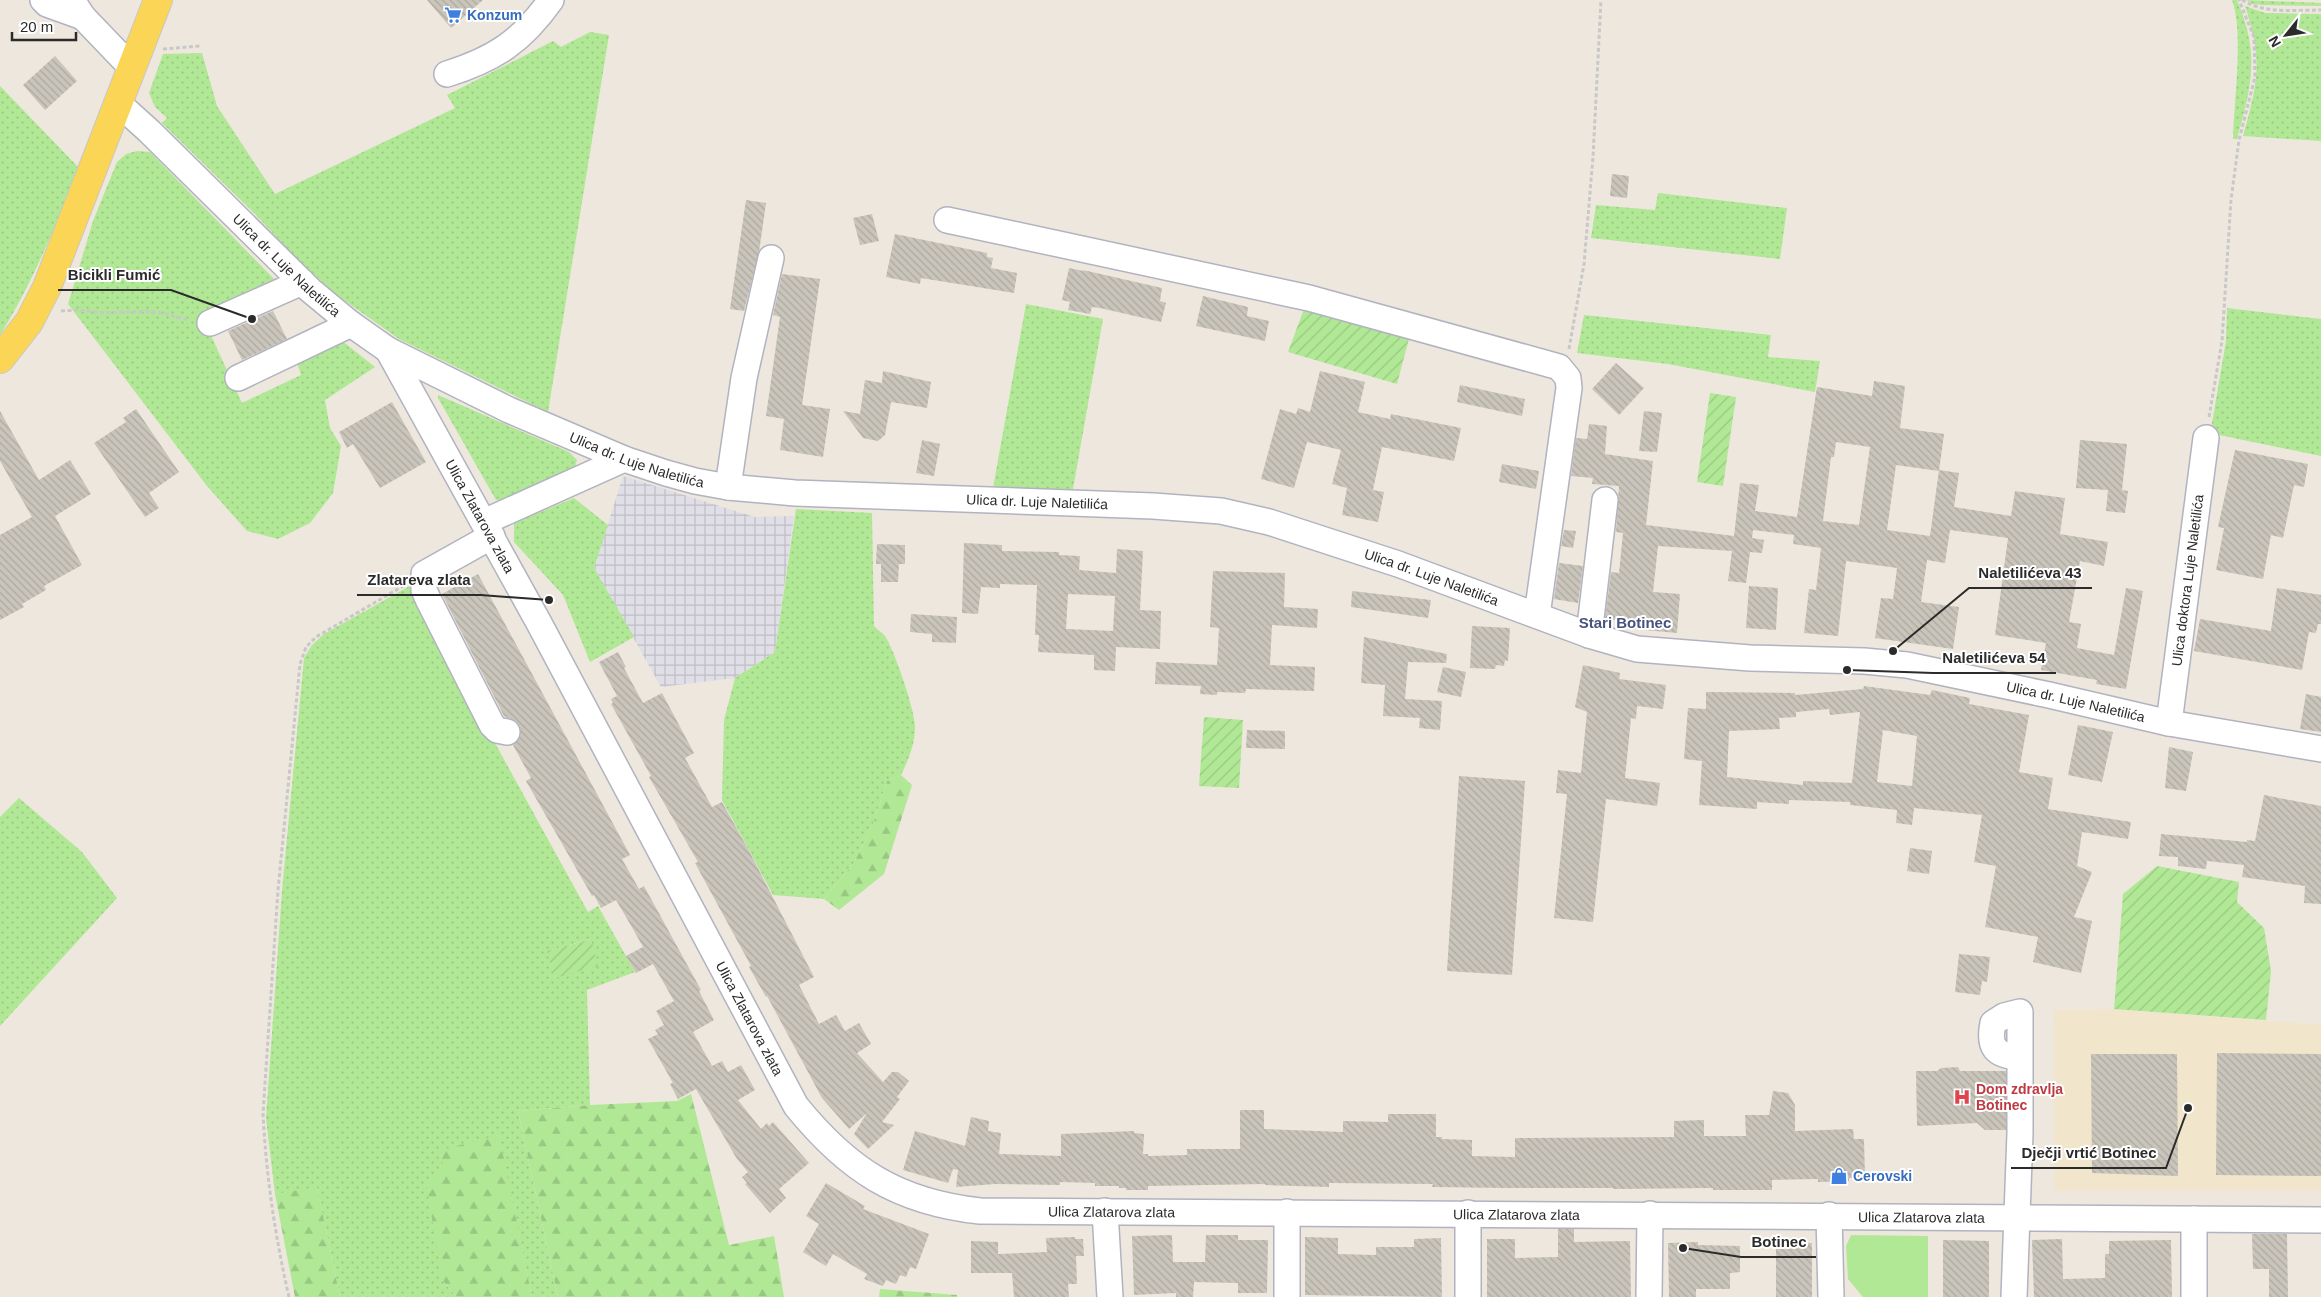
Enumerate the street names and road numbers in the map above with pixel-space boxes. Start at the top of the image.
street label: Ulica dr. Luje Naletilića [230,211,344,320]
street label: Ulica dr. Luje Naletilića [567,429,705,491]
street label: Ulica Zlatarova zlata [442,457,518,576]
street label: Ulica dr. Luje Naletilića [966,491,1108,512]
street label: Ulica doktora Luje Naletilića [2168,493,2207,667]
street label: Ulica dr. Luje Naletilića [1362,546,1501,609]
street label: Ulica dr. Luje Naletilića [2005,678,2147,725]
street label: Ulica Zlatarova zlata [713,959,786,1079]
street label: Ulica Zlatarova zlata [1048,1203,1175,1220]
street label: Ulica Zlatarova zlata [1453,1206,1580,1223]
street label: Ulica Zlatarova zlata [1858,1209,1985,1226]

